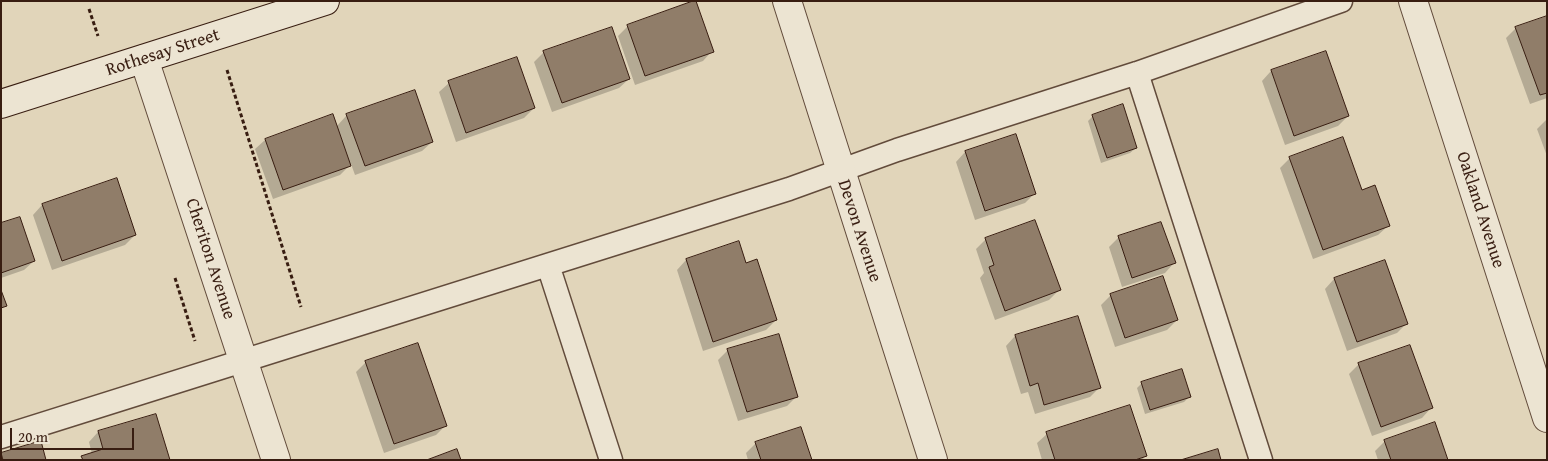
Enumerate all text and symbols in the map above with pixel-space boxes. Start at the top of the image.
street label: Rothesay Street [103,24,223,82]
street label: Oakland Avenue [1451,149,1509,271]
street label: Devon Avenue [832,177,886,285]
street label: Cheriton Avenue [180,196,240,322]
scale bar [12,418,136,450]
text: 20 m [18,426,48,447]

